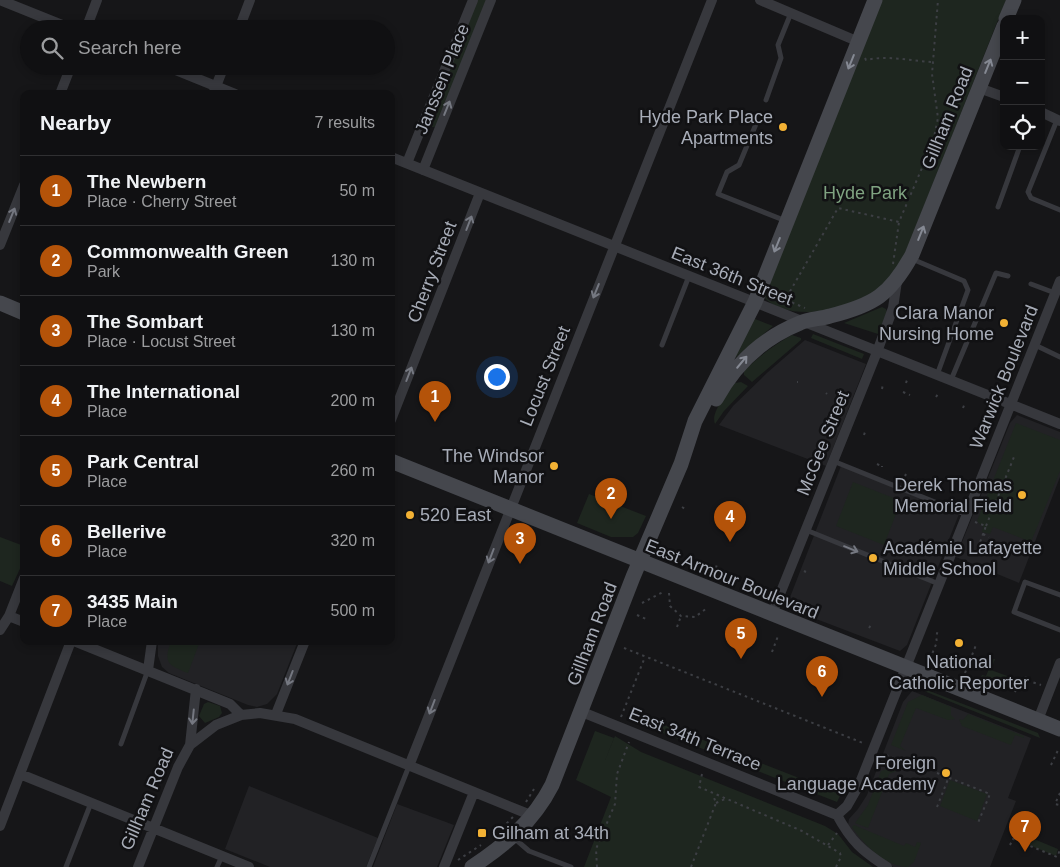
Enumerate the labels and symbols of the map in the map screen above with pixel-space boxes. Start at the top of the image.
street label: Janssen Place [411,21,473,137]
one-way arrow [846,53,855,69]
one-way arrow [983,59,993,74]
street label: Gillham Road [917,64,977,172]
one-way arrow [444,101,453,116]
place label: Hyde Park Place Apartments [639,107,773,148]
marker: Hyde Park Place Apartments [777,121,789,133]
park label: Hyde Park [823,183,908,203]
one-way arrow [8,208,17,223]
one-way arrow [464,216,474,231]
street label: Cherry Street [403,218,461,326]
one-way arrow [917,226,926,242]
one-way arrow [772,237,782,252]
street label: East 36th Street [668,243,796,309]
one-way arrow [591,283,600,298]
street label: Warwick Boulevard [966,302,1042,452]
place label: Clara Manor Nursing Home [879,303,994,344]
marker: Clara Manor Nursing Home [998,317,1010,329]
street label: Locust Street [516,323,574,429]
one-way arrow [736,356,747,369]
your location [484,364,510,390]
one-way arrow [405,367,414,383]
pin: 1 [419,381,451,422]
street label: McGee Street [793,388,853,498]
place label: The Windsor Manor [442,446,544,487]
marker: The Windsor Manor [548,460,560,472]
place label: Derek Thomas Memorial Field [894,475,1012,516]
pin: 2 [595,478,627,519]
marker: Derek Thomas Memorial Field [1016,489,1028,501]
pin: 4 [714,501,746,542]
place label: 520 East [420,505,491,525]
marker: 520 East [404,509,416,521]
pin: 3 [504,523,536,564]
street label: East Armour Boulevard [642,535,822,623]
place label: Académie Lafayette Middle School [883,538,1042,579]
one-way arrow [843,545,858,554]
one-way arrow [486,548,495,563]
marker: Académie Lafayette Middle School [867,552,879,564]
street label: Gillham Road [563,580,621,688]
pin: 5 [725,618,757,659]
marker: National Catholic Reporter [953,637,965,649]
place label: National Catholic Reporter [889,652,1029,693]
pin: 6 [806,656,838,697]
one-way arrow [285,670,294,685]
one-way arrow [427,699,436,714]
street label: East 34th Terrace [626,703,764,775]
one-way arrow [188,709,198,725]
street label: Gillham Road [116,745,178,853]
place label: Foreign Language Academy [777,753,936,794]
marker: Foreign Language Academy [940,767,952,779]
pin: 7 [1009,811,1041,852]
place label: Gilham at 34th [492,823,609,843]
marker: Gilham at 34th [476,827,488,839]

